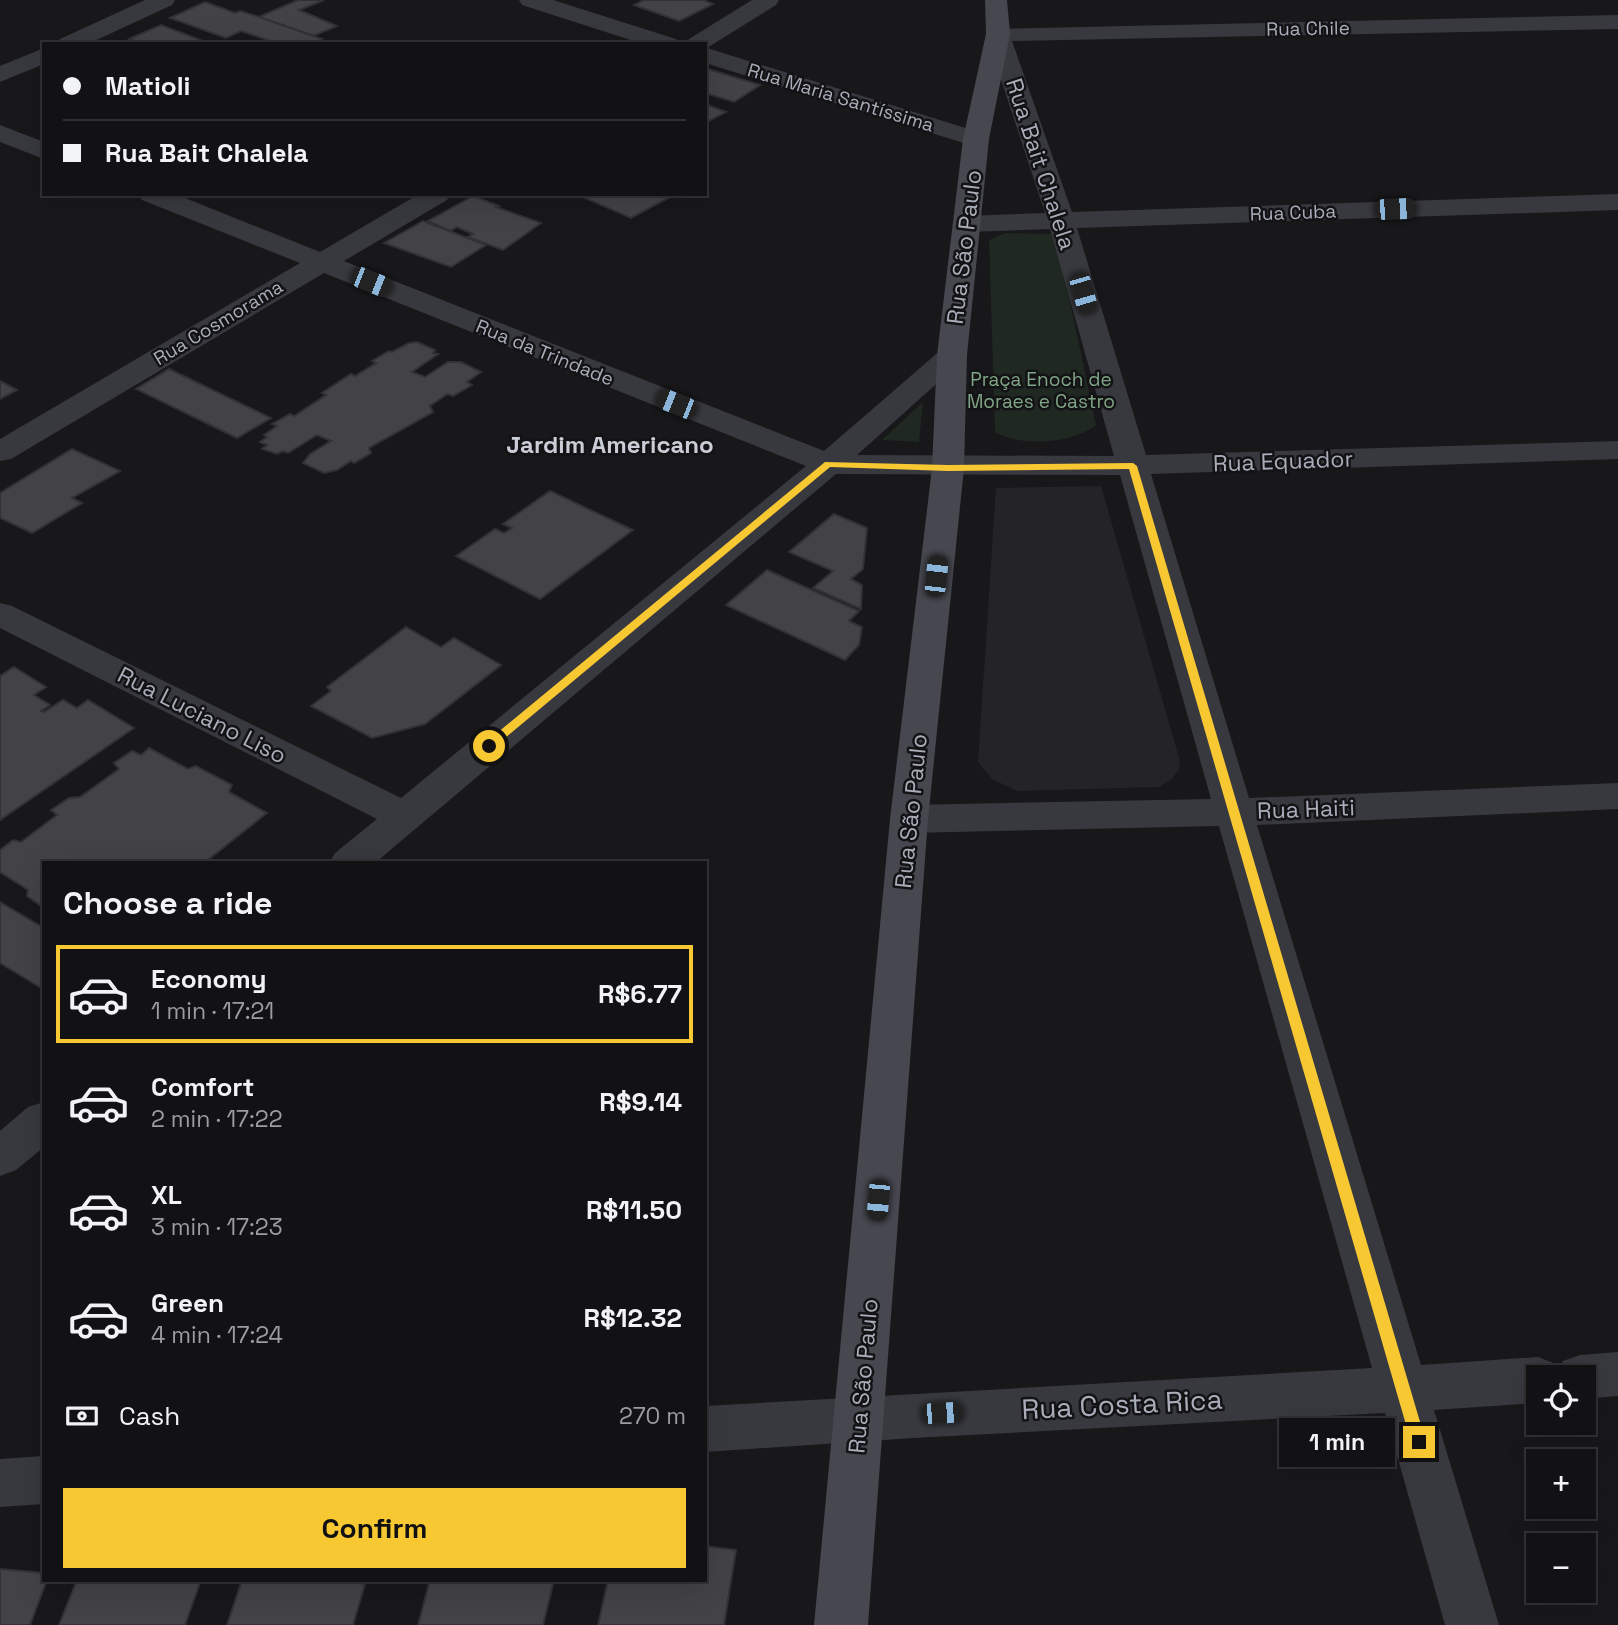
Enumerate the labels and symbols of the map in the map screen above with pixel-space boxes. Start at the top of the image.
street label: Rua Chile [1266,15,1350,42]
street label: Rua Maria Santíssima [745,57,937,138]
street label: Rua Bait Chalela [999,74,1083,254]
street label: Rua São Paulo [940,168,988,326]
street label: Rua Cuba [1249,198,1337,227]
car [1374,198,1417,220]
car [348,264,395,300]
car [1068,270,1099,316]
street label: Rua Cosmorama [149,274,288,371]
street label: Rua da Trindade [472,313,617,392]
park label: Praça Enoch de Moraes e Castro [967,367,1115,414]
car [653,386,700,422]
district label: Jardim Americano [506,429,714,460]
street label: Rua Equador [1212,444,1354,478]
car [924,554,949,598]
street label: Rua Luciano Liso [112,659,292,771]
route start [473,730,505,762]
street label: Rua São Paulo [888,732,934,890]
street label: Rua Haiti [1257,792,1355,826]
car [866,1178,891,1222]
street label: Rua São Paulo [841,1297,885,1455]
street label: Rua Costa Rica [1021,1381,1223,1427]
car [921,1401,964,1425]
callout: 1 min [1279,1418,1394,1466]
route end [1403,1426,1435,1458]

